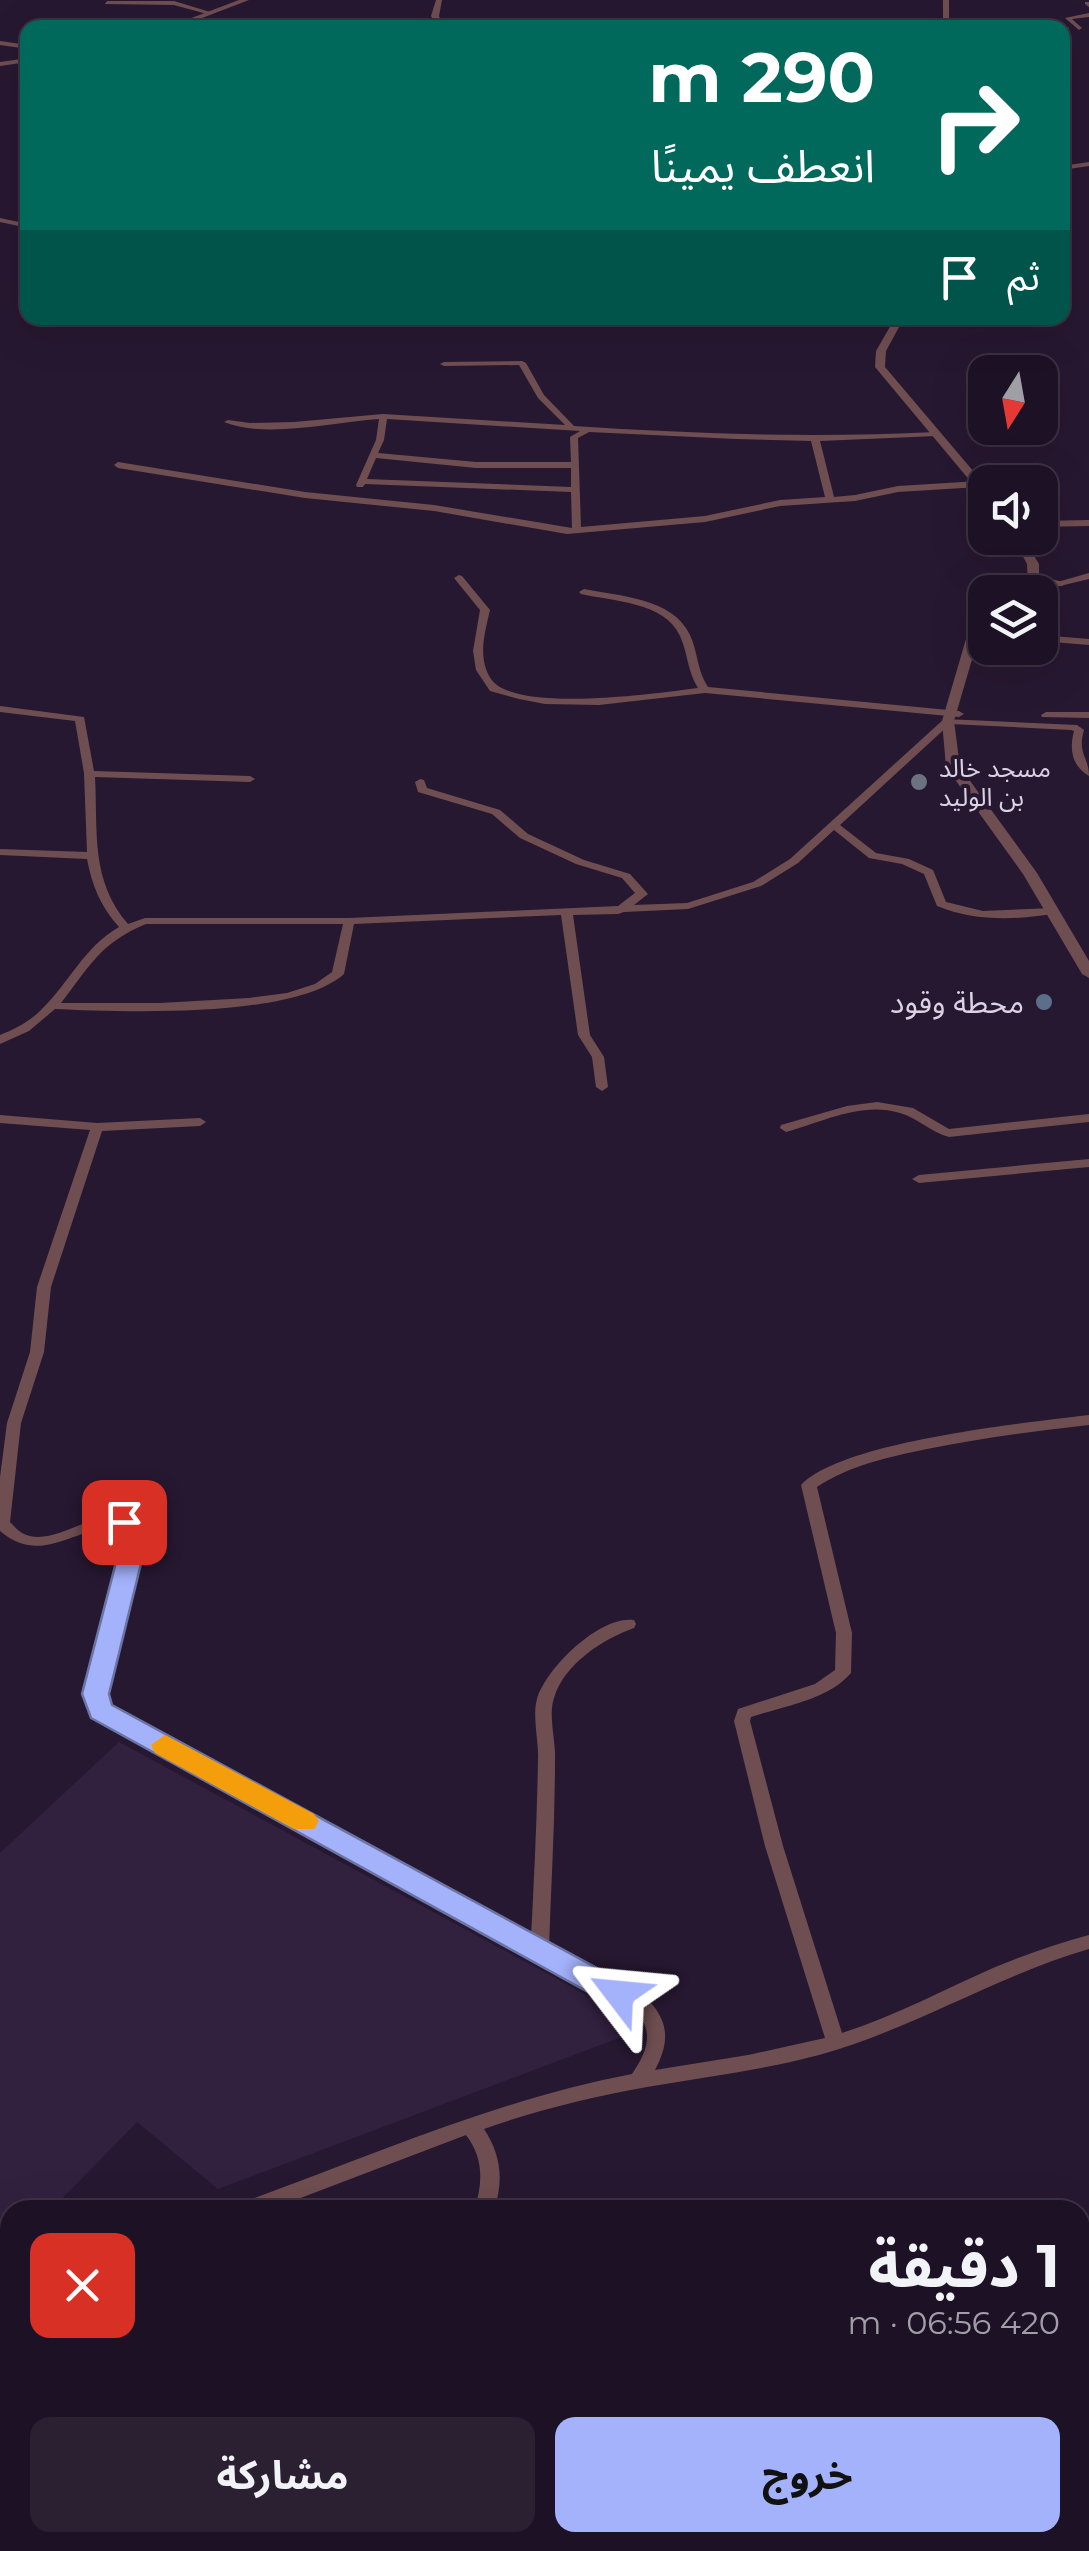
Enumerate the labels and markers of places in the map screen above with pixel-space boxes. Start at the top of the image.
place label: مسجد خالد بن الوليد [939,753,1051,812]
marker: مسجد خالد بن الوليد [908,771,930,793]
place label: محطة وقود [890,984,1024,1021]
marker: محطة وقود [1033,991,1055,1013]
pin [82,1480,167,1565]

